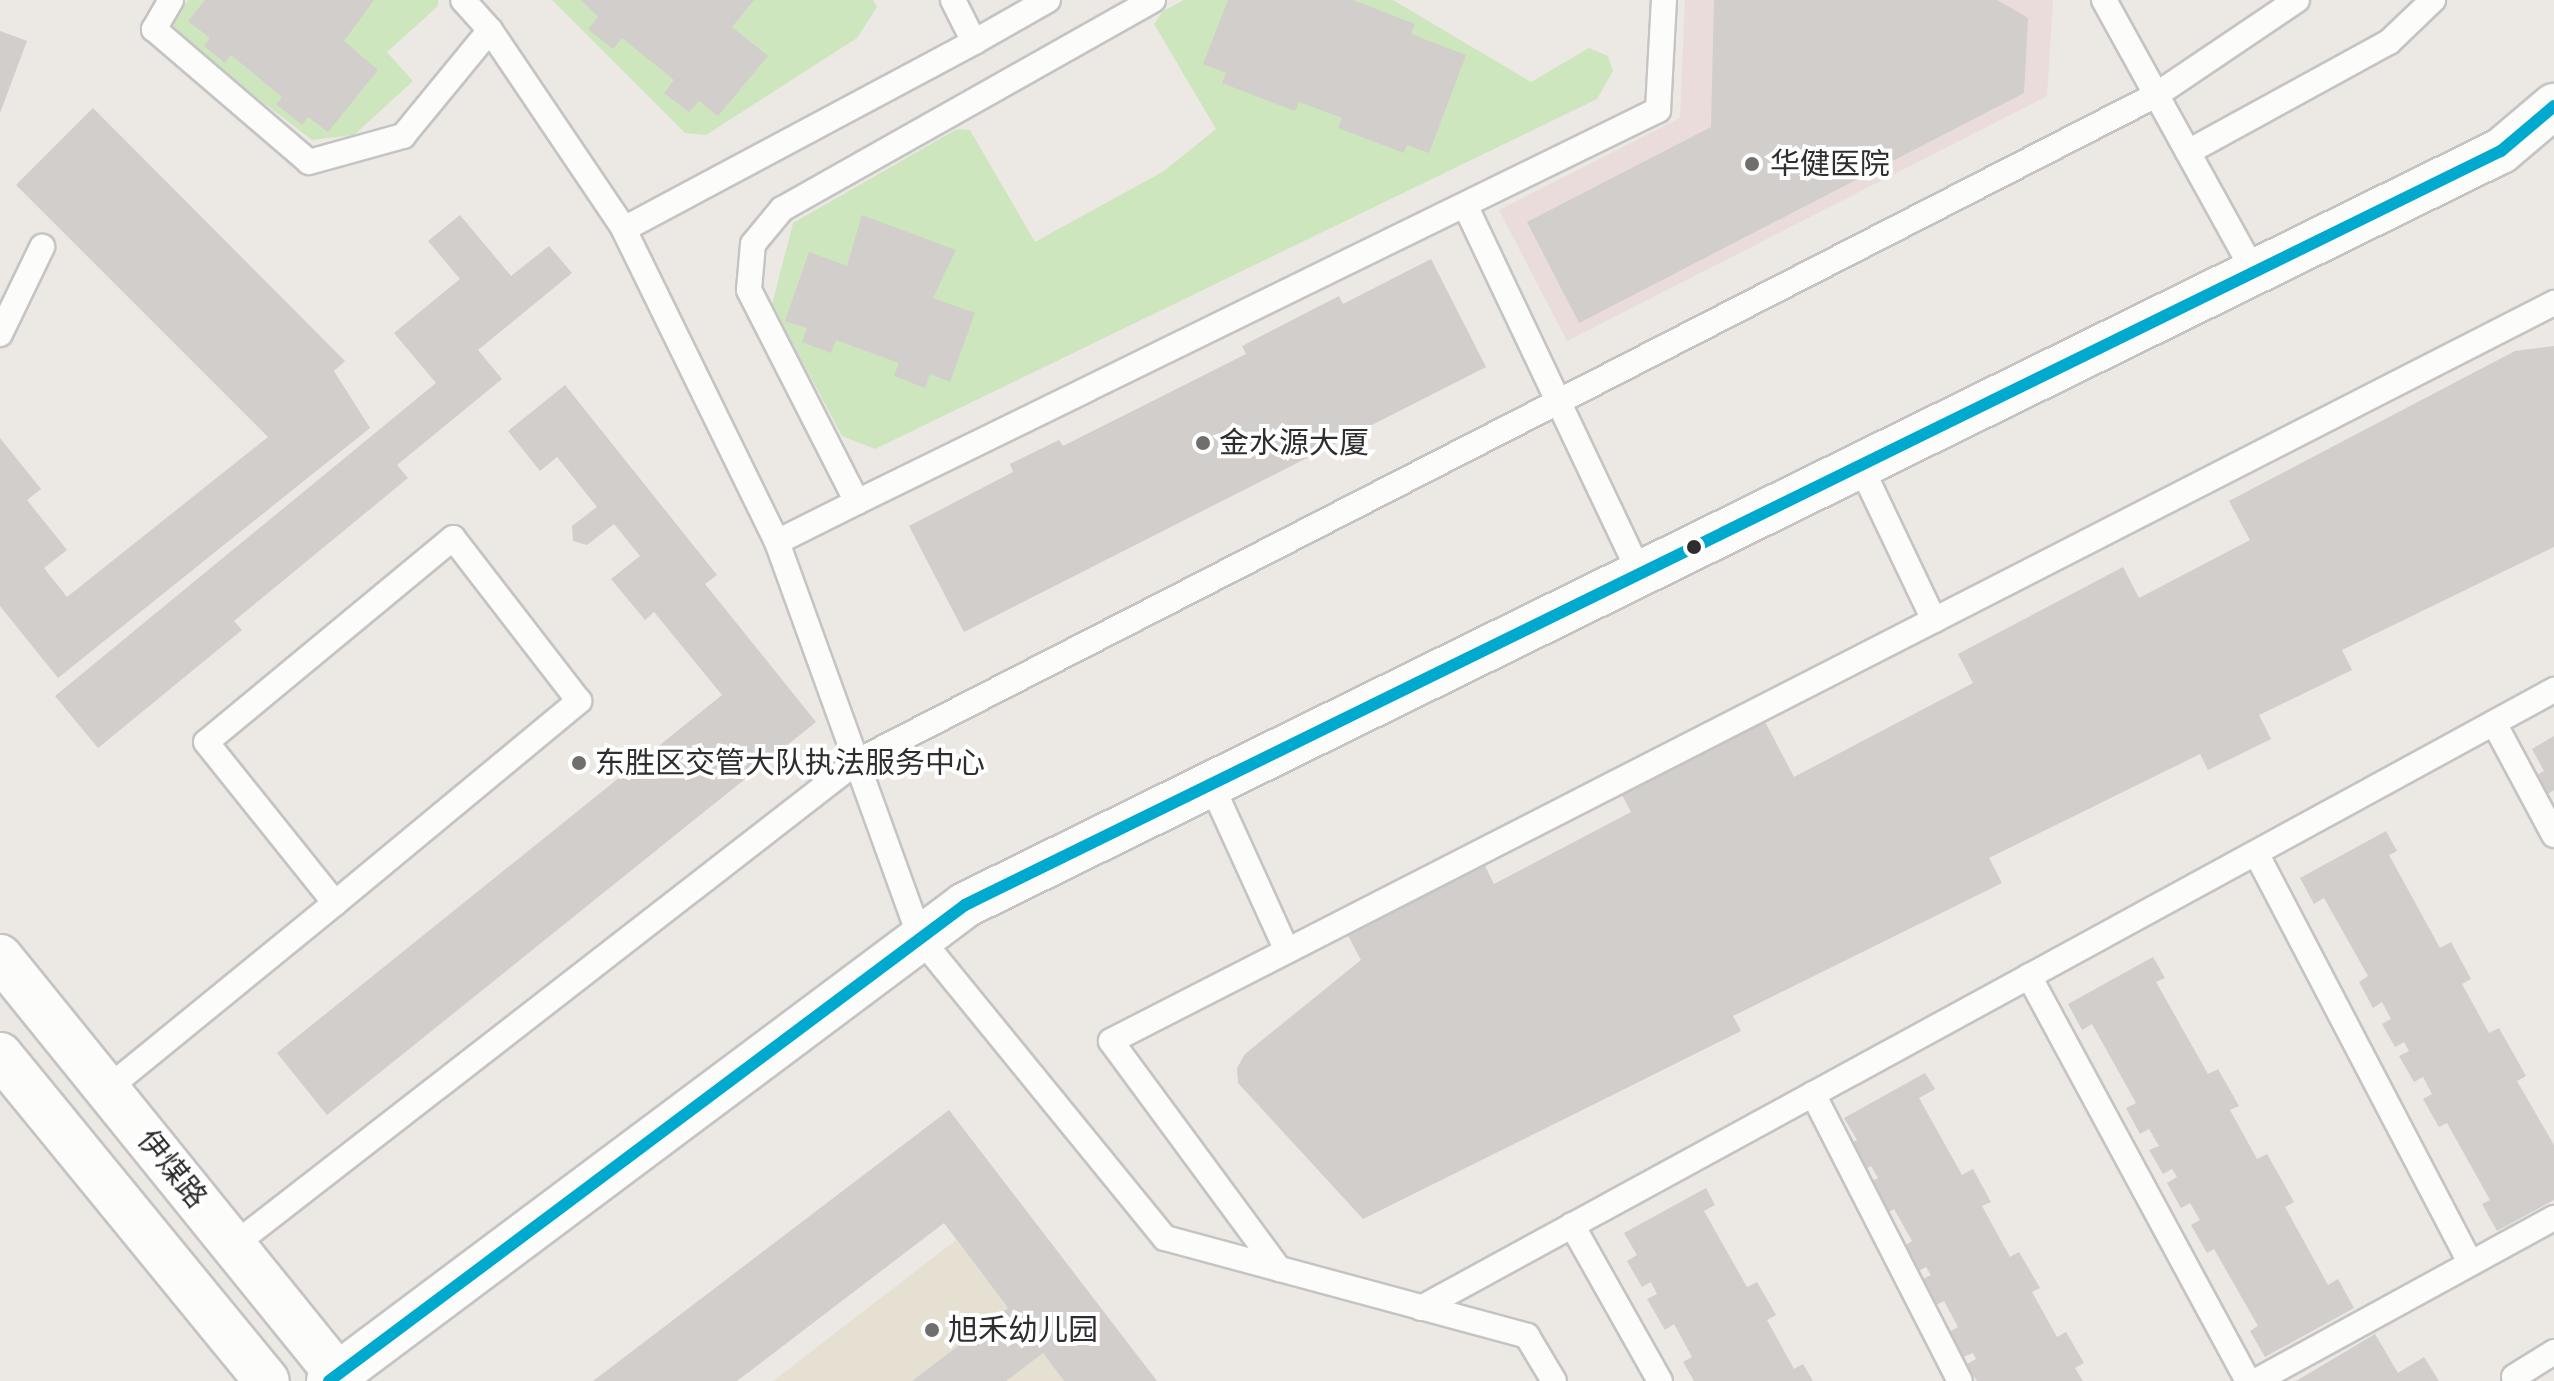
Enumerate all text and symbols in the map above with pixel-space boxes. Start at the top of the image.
place label: 华健医院 [1770,146,1890,182]
marker: 华健医院 [1741,153,1763,175]
place label: 金水源大厦 [1219,425,1369,461]
marker: 金水源大厦 [1194,434,1212,452]
unlabelled marker [1686,539,1702,555]
place label: 东胜区交管大队执法服务中心 [595,745,985,781]
marker: 东胜区交管大队执法服务中心 [570,754,588,772]
street label: 伊煤路 [130,1123,214,1215]
place label: 旭禾幼儿园 [948,1312,1098,1348]
marker: 旭禾幼儿园 [923,1321,941,1339]

